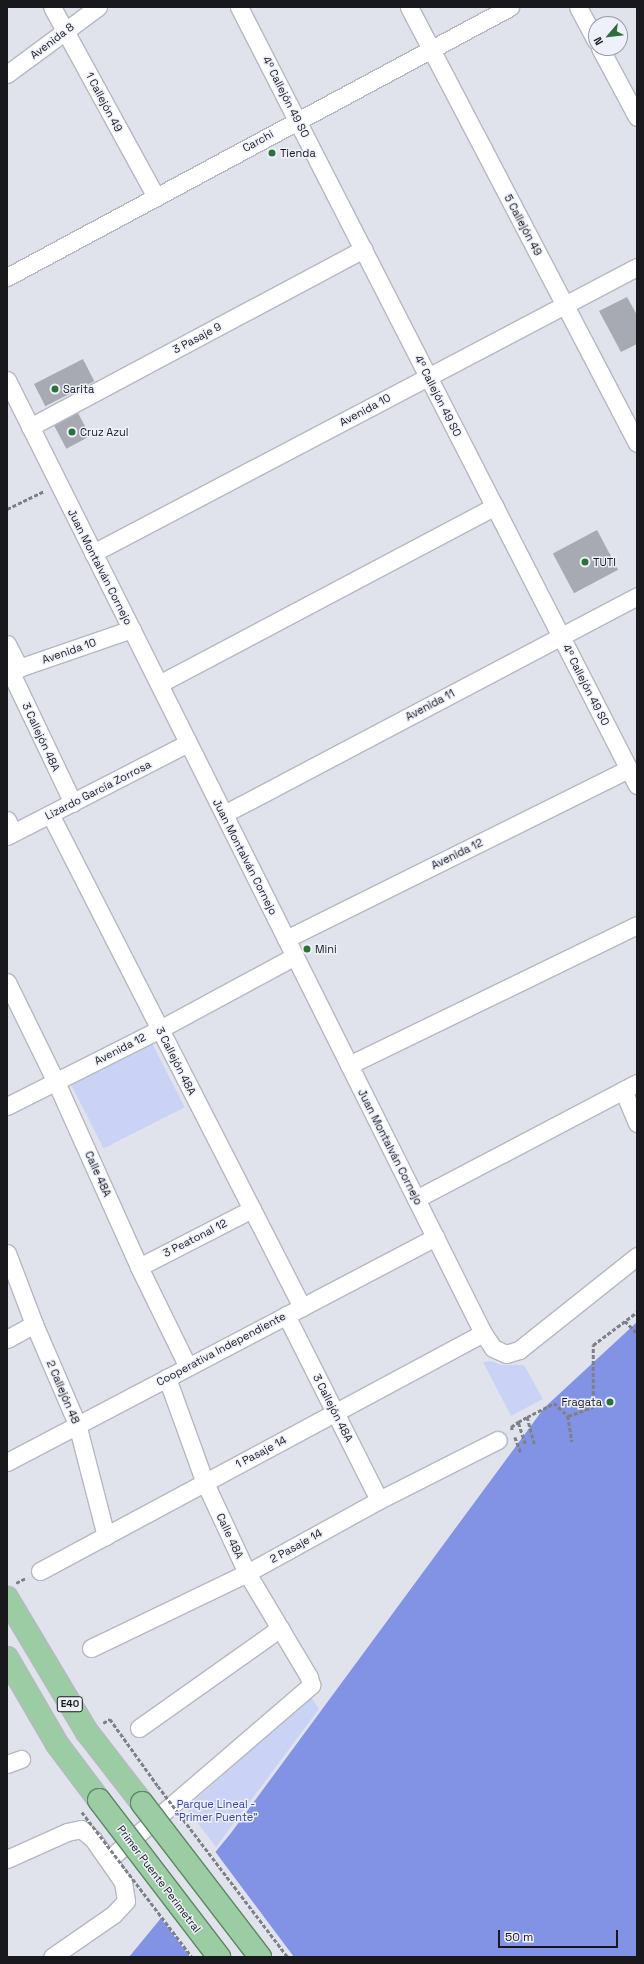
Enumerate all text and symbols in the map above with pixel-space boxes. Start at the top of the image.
north arrow [588,16,628,56]
street label: Avenida 8 [27,20,77,62]
text: N [590,35,606,48]
street label: 4º Callejón 49 SO [260,54,312,140]
street label: 1 Callejón 49 [83,70,125,134]
street label: Carchi [240,127,276,155]
place label: Tienda [280,146,316,160]
marker: Tienda [267,148,277,158]
street label: 5 Callejón 49 [501,192,545,258]
street label: 3 Pasaje 9 [170,320,224,356]
street label: 4º Callejón 49 SO [412,353,464,439]
place label: Sarita [63,382,94,396]
marker: Sarita [50,384,60,394]
street label: Avenida 10 [337,391,393,429]
place label: Cruz Azul [80,425,129,439]
marker: Cruz Azul [67,427,77,437]
street label: Juan Montalván Cornejo [65,507,135,627]
place label: TUTI [593,555,616,569]
marker: TUTI [580,557,590,567]
street label: Avenida 10 [40,636,98,666]
street label: 4º Callejón 49 SO [560,642,612,728]
street label: Avenida 11 [403,687,457,723]
street label: 3 Callejón 48A [19,700,63,774]
street label: Lizardo García Zorrosa [43,757,153,823]
street label: Juan Montalván Cornejo [210,797,280,917]
street label: Avenida 12 [429,836,485,872]
place label: Mini [315,942,337,956]
marker: Mini [302,944,312,954]
street label: 3 Callejón 48A [153,1025,199,1097]
street label: Avenida 12 [92,1030,148,1068]
street label: Juan Montalván Cornejo [355,1087,425,1207]
street label: Calle 48A [82,1149,114,1199]
street label: 3 Peatonal 12 [161,1216,229,1260]
street label: Cooperativa Independiente [154,1309,288,1389]
street label: 2 Callejón 48 [44,1358,82,1426]
street label: 3 Callejón 48A [310,1372,356,1444]
place label: Fragata [562,1395,602,1409]
marker: Fragata [605,1397,615,1407]
street label: 1 Pasaje 14 [233,1433,289,1471]
street label: Calle 48A [214,1511,246,1561]
street label: 2 Pasaje 14 [268,1526,324,1566]
road number: E40 [56,1696,84,1712]
park label: Parque Lineal - "Primer Puente" [174,1798,258,1824]
street label: Primer Puente Perimetral [114,1823,204,1935]
scale bar [500,1922,620,1948]
text: 50 m [505,1929,533,1945]

